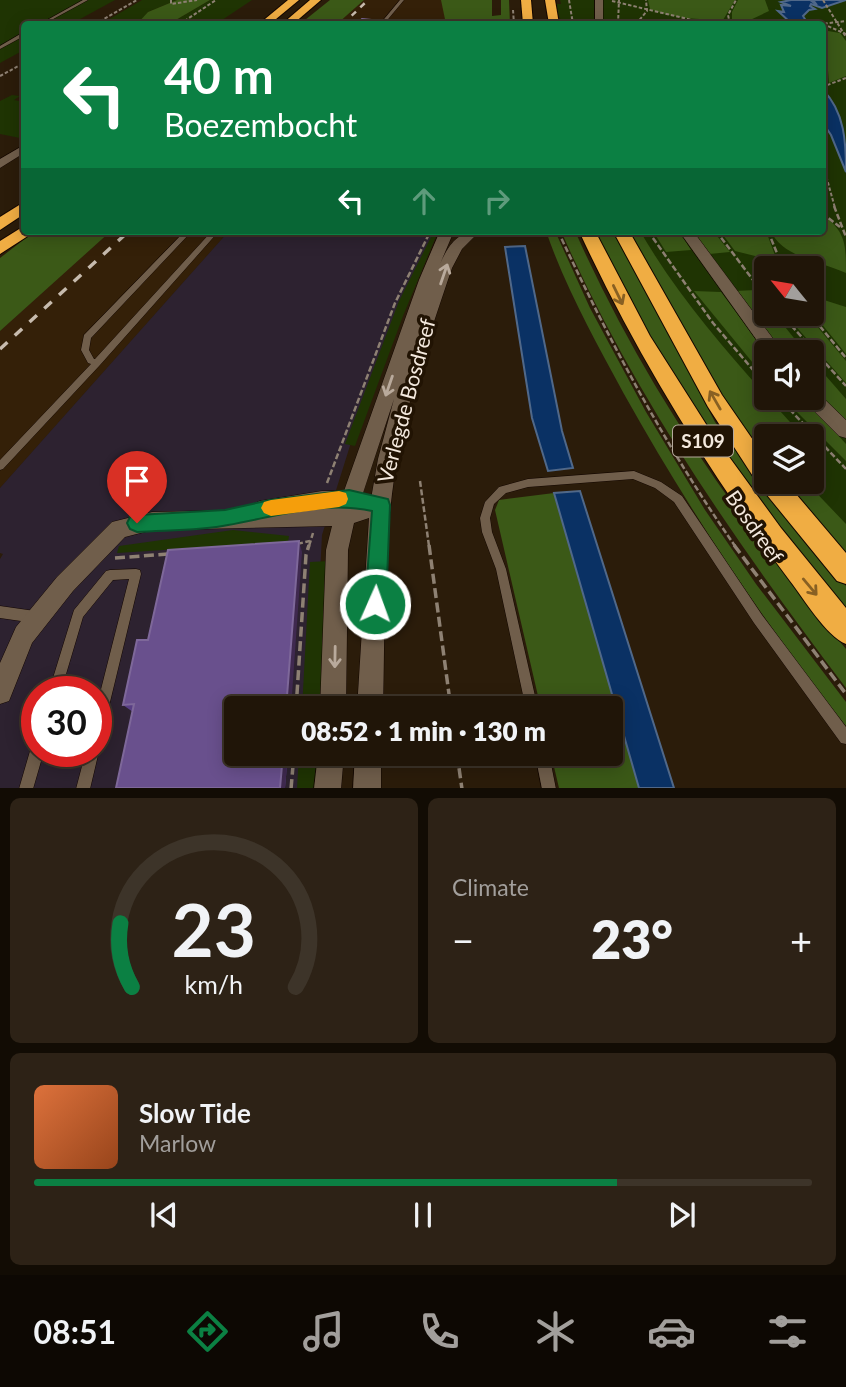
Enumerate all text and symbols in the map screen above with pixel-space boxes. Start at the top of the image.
text: 40 m [164,46,274,104]
icon: left [49,49,140,140]
text: Boezembocht [164,105,357,144]
icon: left [332,182,370,220]
icon: ahead [405,182,443,220]
icon: right [478,182,516,220]
north arrow [754,256,824,326]
map controls [754,256,824,494]
one-way arrow [439,264,451,286]
one-way arrow [611,284,625,305]
street label: Verlegde Bosdreef [372,315,440,486]
button: sound [754,340,824,410]
one-way arrow [382,374,394,396]
one-way arrow [708,390,721,411]
button: layers [754,424,824,494]
road number: S109 [673,426,733,456]
pin [107,451,167,523]
icon: arrive [118,462,156,500]
street label: Bosdreef [721,485,790,568]
position arrow [338,567,412,641]
one-way arrow [802,577,818,595]
one-way arrow [328,646,341,669]
speed limit sign: 30 [21,676,112,767]
text: 08:52 · 1 min · 130 m [301,715,546,747]
text: Climate [452,873,529,901]
text: 23 [172,885,256,973]
text: 23° [591,908,673,970]
text: − [452,917,474,963]
text: + [790,917,812,963]
text: km/h [185,968,243,998]
text: Slow Tide [139,1097,251,1129]
text: Marlow [139,1129,216,1157]
icon: previous [145,1196,183,1234]
icon: pause [404,1196,442,1234]
icon: next [663,1196,701,1234]
icon: directions [183,1307,232,1356]
icon: music [299,1307,348,1356]
icon: phone [415,1307,464,1356]
icon: climate [531,1307,580,1356]
icon: car [647,1307,696,1356]
icon: filters [763,1307,812,1356]
text: 08:51 [34,1312,116,1351]

